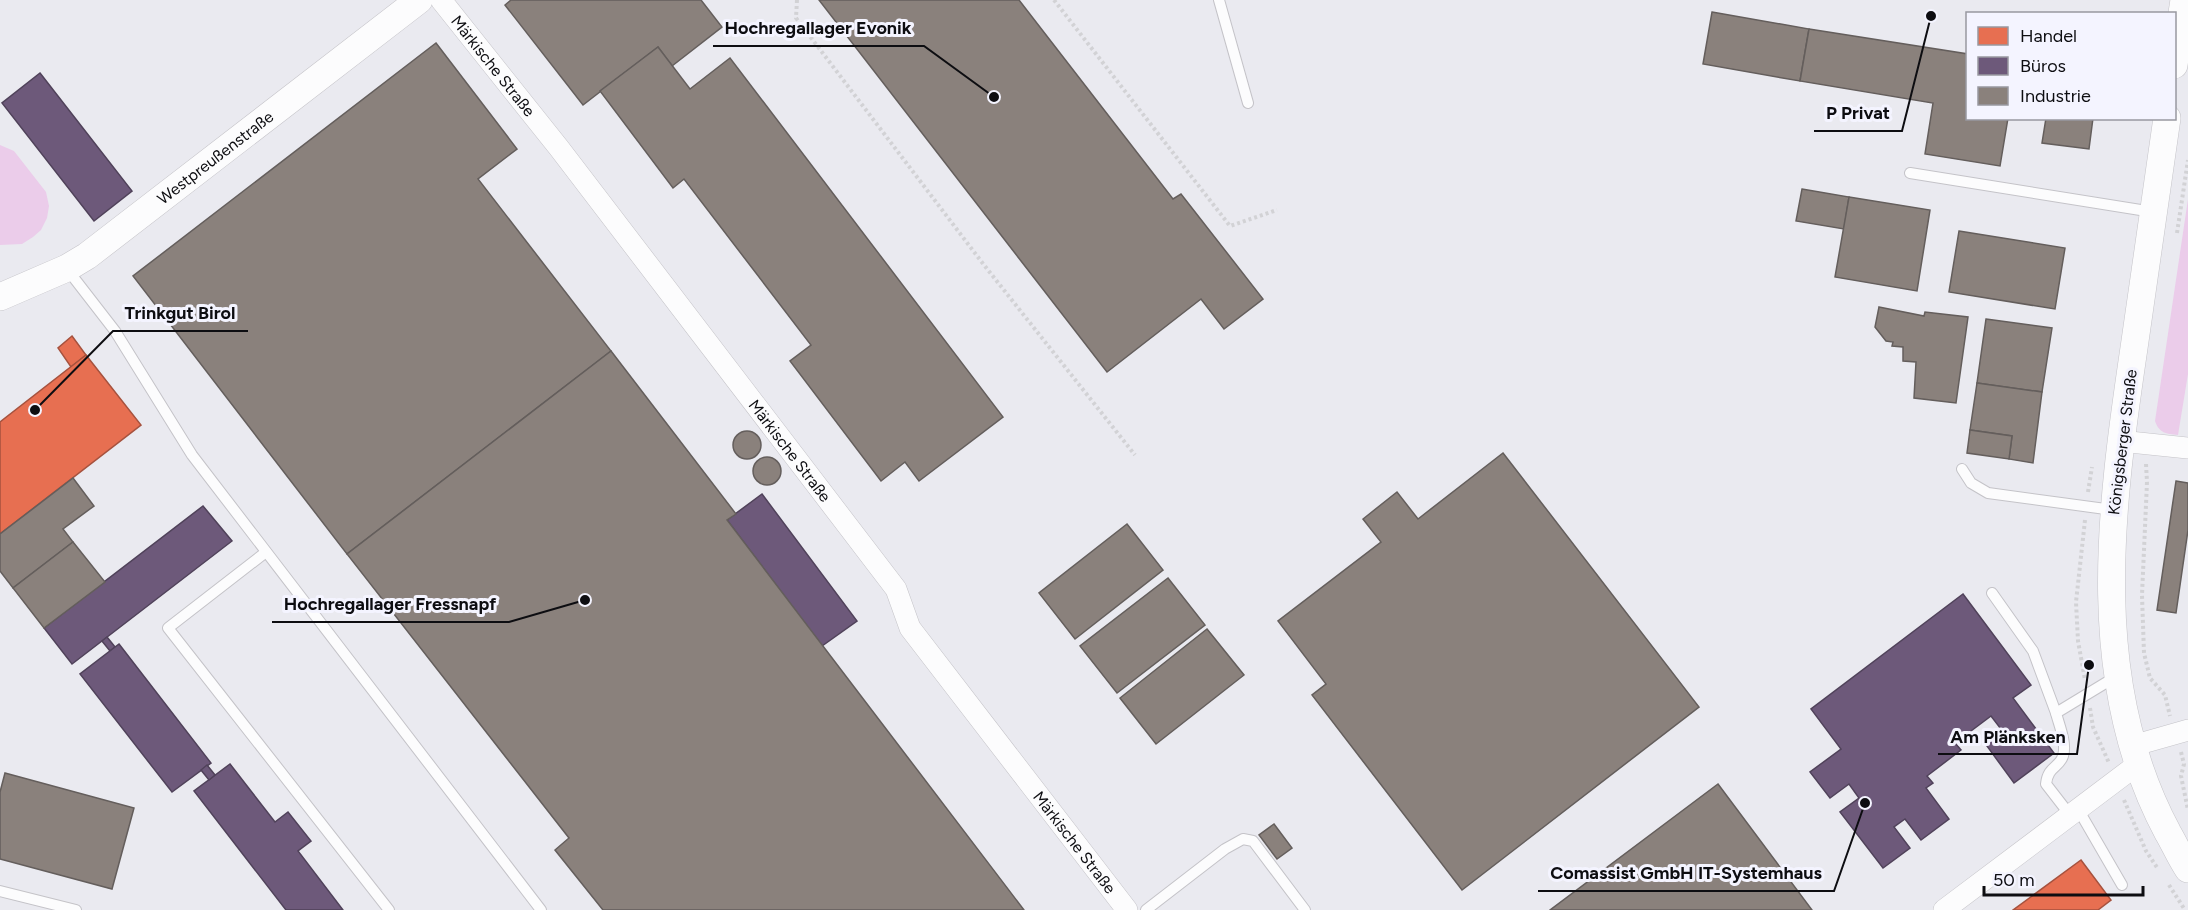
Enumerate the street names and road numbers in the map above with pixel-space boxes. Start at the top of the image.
street label: Märkische Straße [447,12,539,120]
street label: Westpreußenstraße [154,107,277,208]
street label: Königsberger Straße [2104,368,2141,516]
street label: Märkische Straße [745,396,835,506]
street label: Märkische Straße [1029,788,1120,897]

